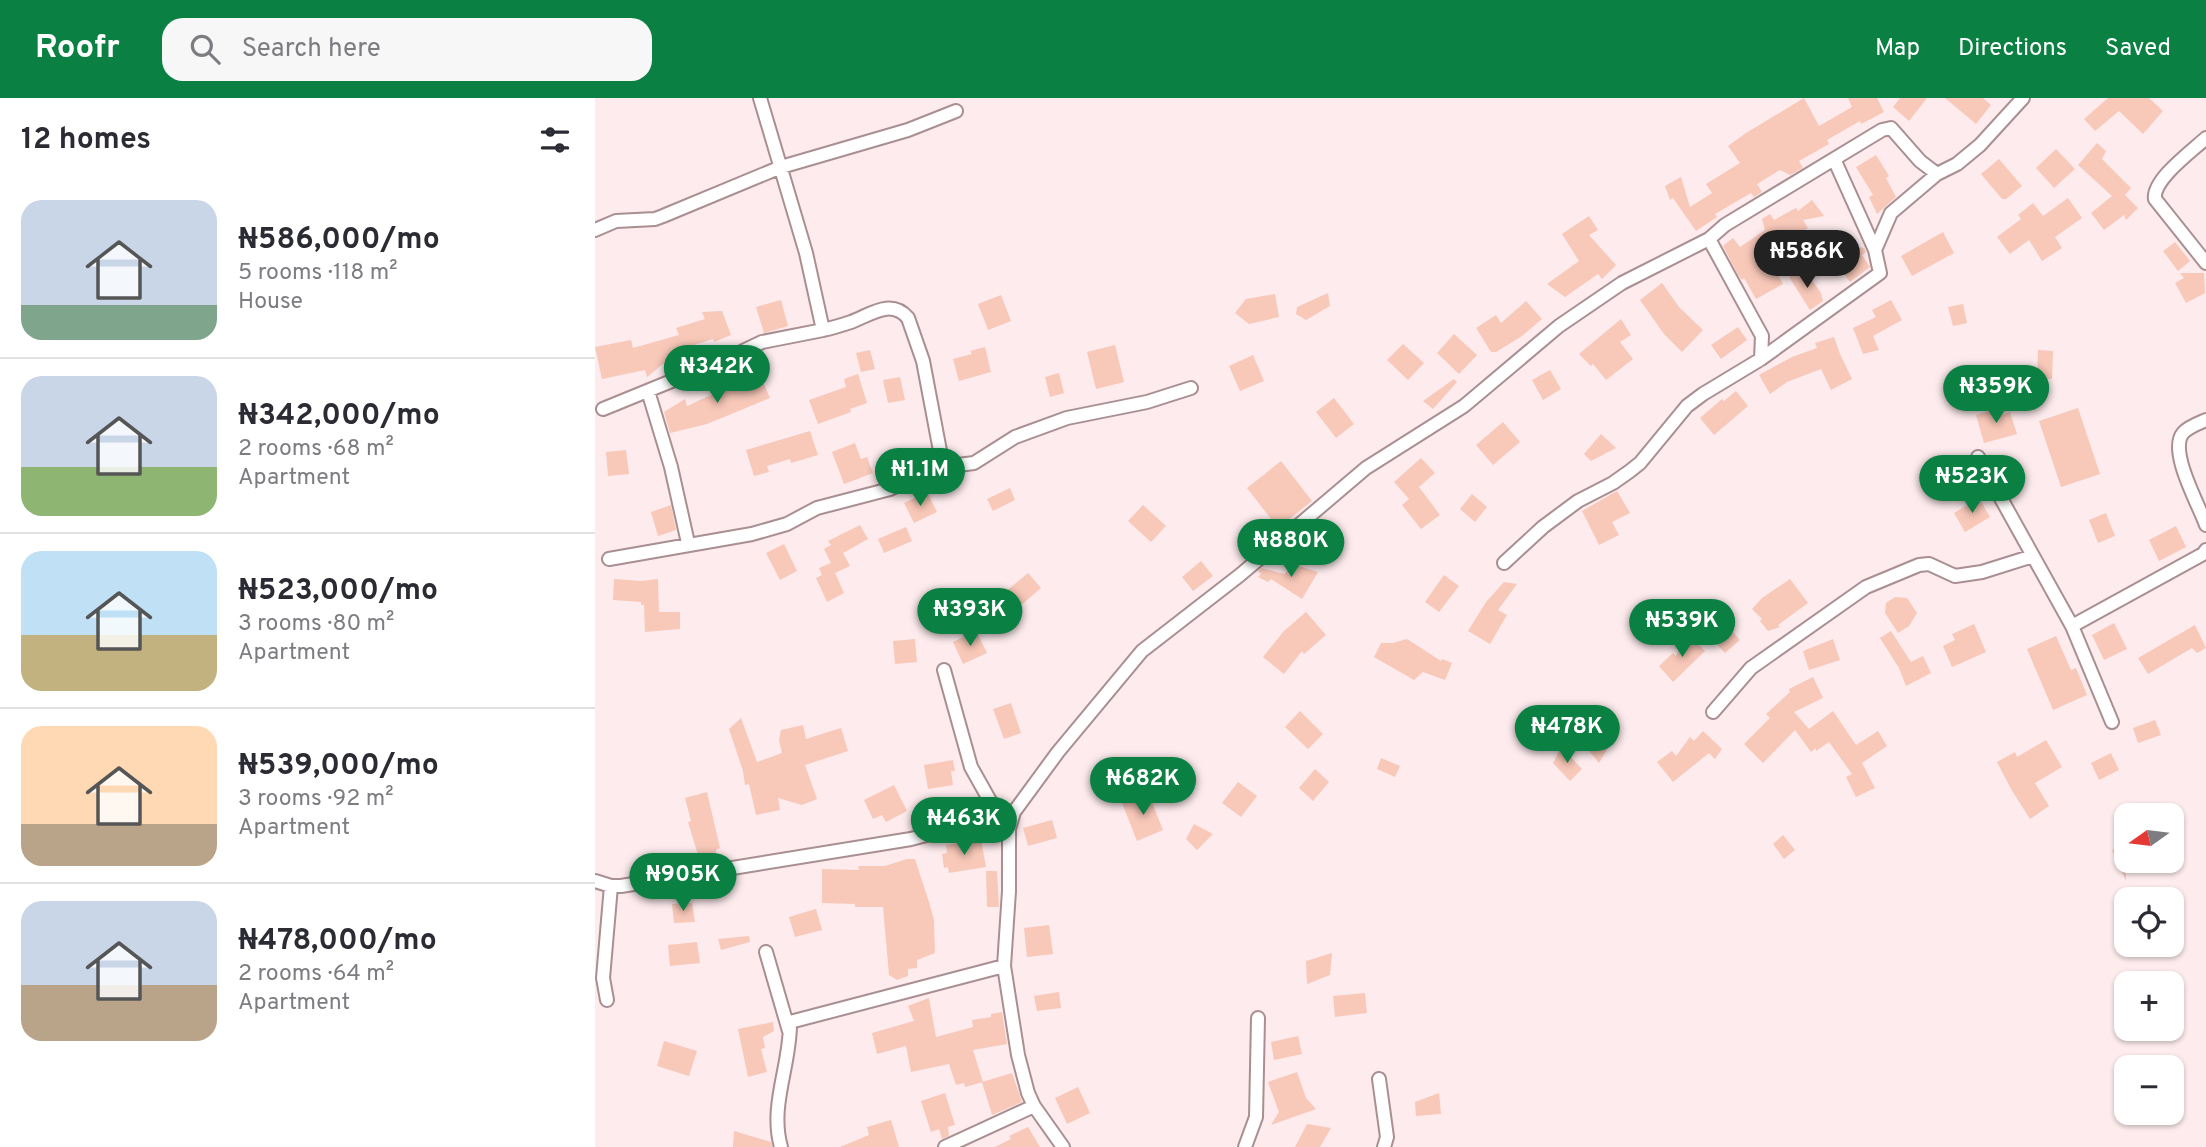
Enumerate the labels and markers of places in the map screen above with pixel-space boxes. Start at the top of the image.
pin: ₦586K [1758,230,1856,290]
pin: ₦342K [668,345,766,405]
pin: ₦359K [1947,366,2045,425]
pin: ₦1.1M [871,448,969,508]
pin: ₦523K [1923,456,2021,515]
pin: ₦880K [1242,519,1340,579]
pin: ₦393K [921,588,1019,648]
pin: ₦539K [1633,600,1731,659]
pin: ₦478K [1518,706,1616,765]
pin: ₦682K [1094,758,1192,817]
pin: ₦463K [915,798,1013,857]
pin: ₦905K [634,854,732,913]

